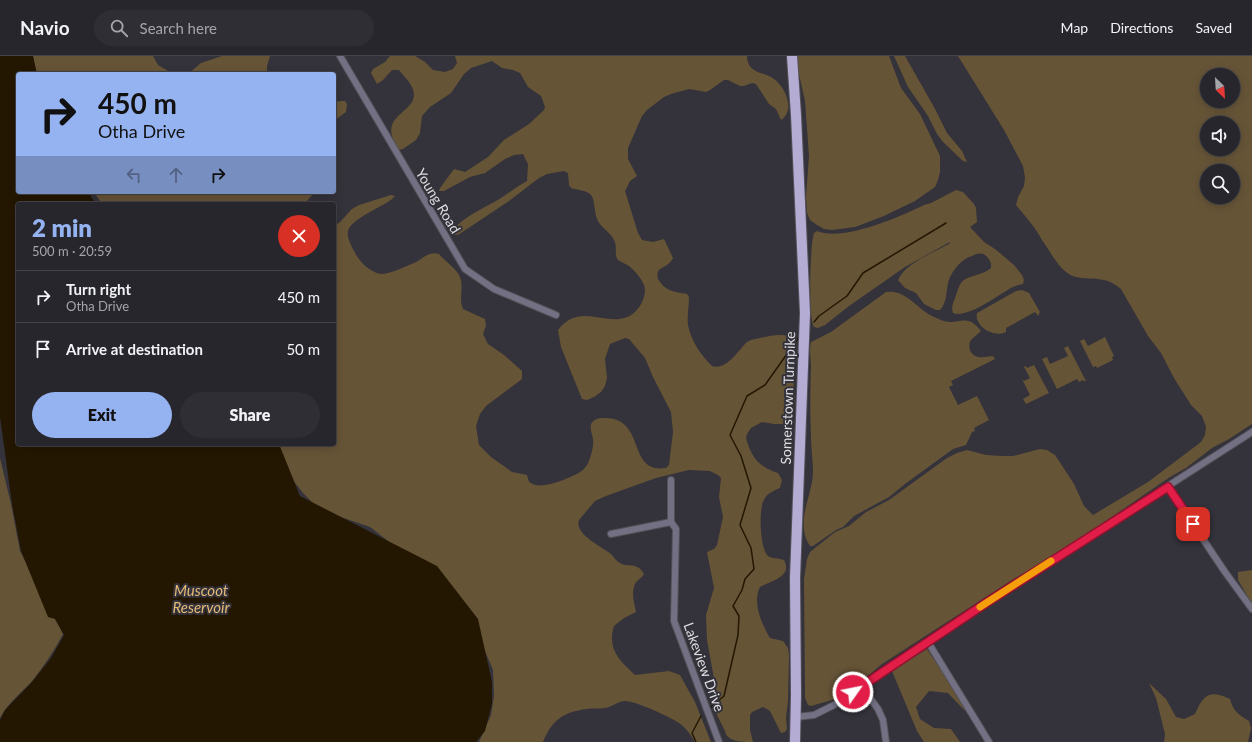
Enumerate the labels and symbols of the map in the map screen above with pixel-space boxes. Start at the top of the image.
north arrow [1200,68,1240,108]
street label: Young Road [412,165,464,236]
street label: Somerstown Turnpike [777,331,798,465]
pin [1176,507,1210,541]
water label: Muscoot Reservoir [172,581,230,616]
street label: Lakeview Drive [680,620,728,714]
position arrow [832,671,874,713]

